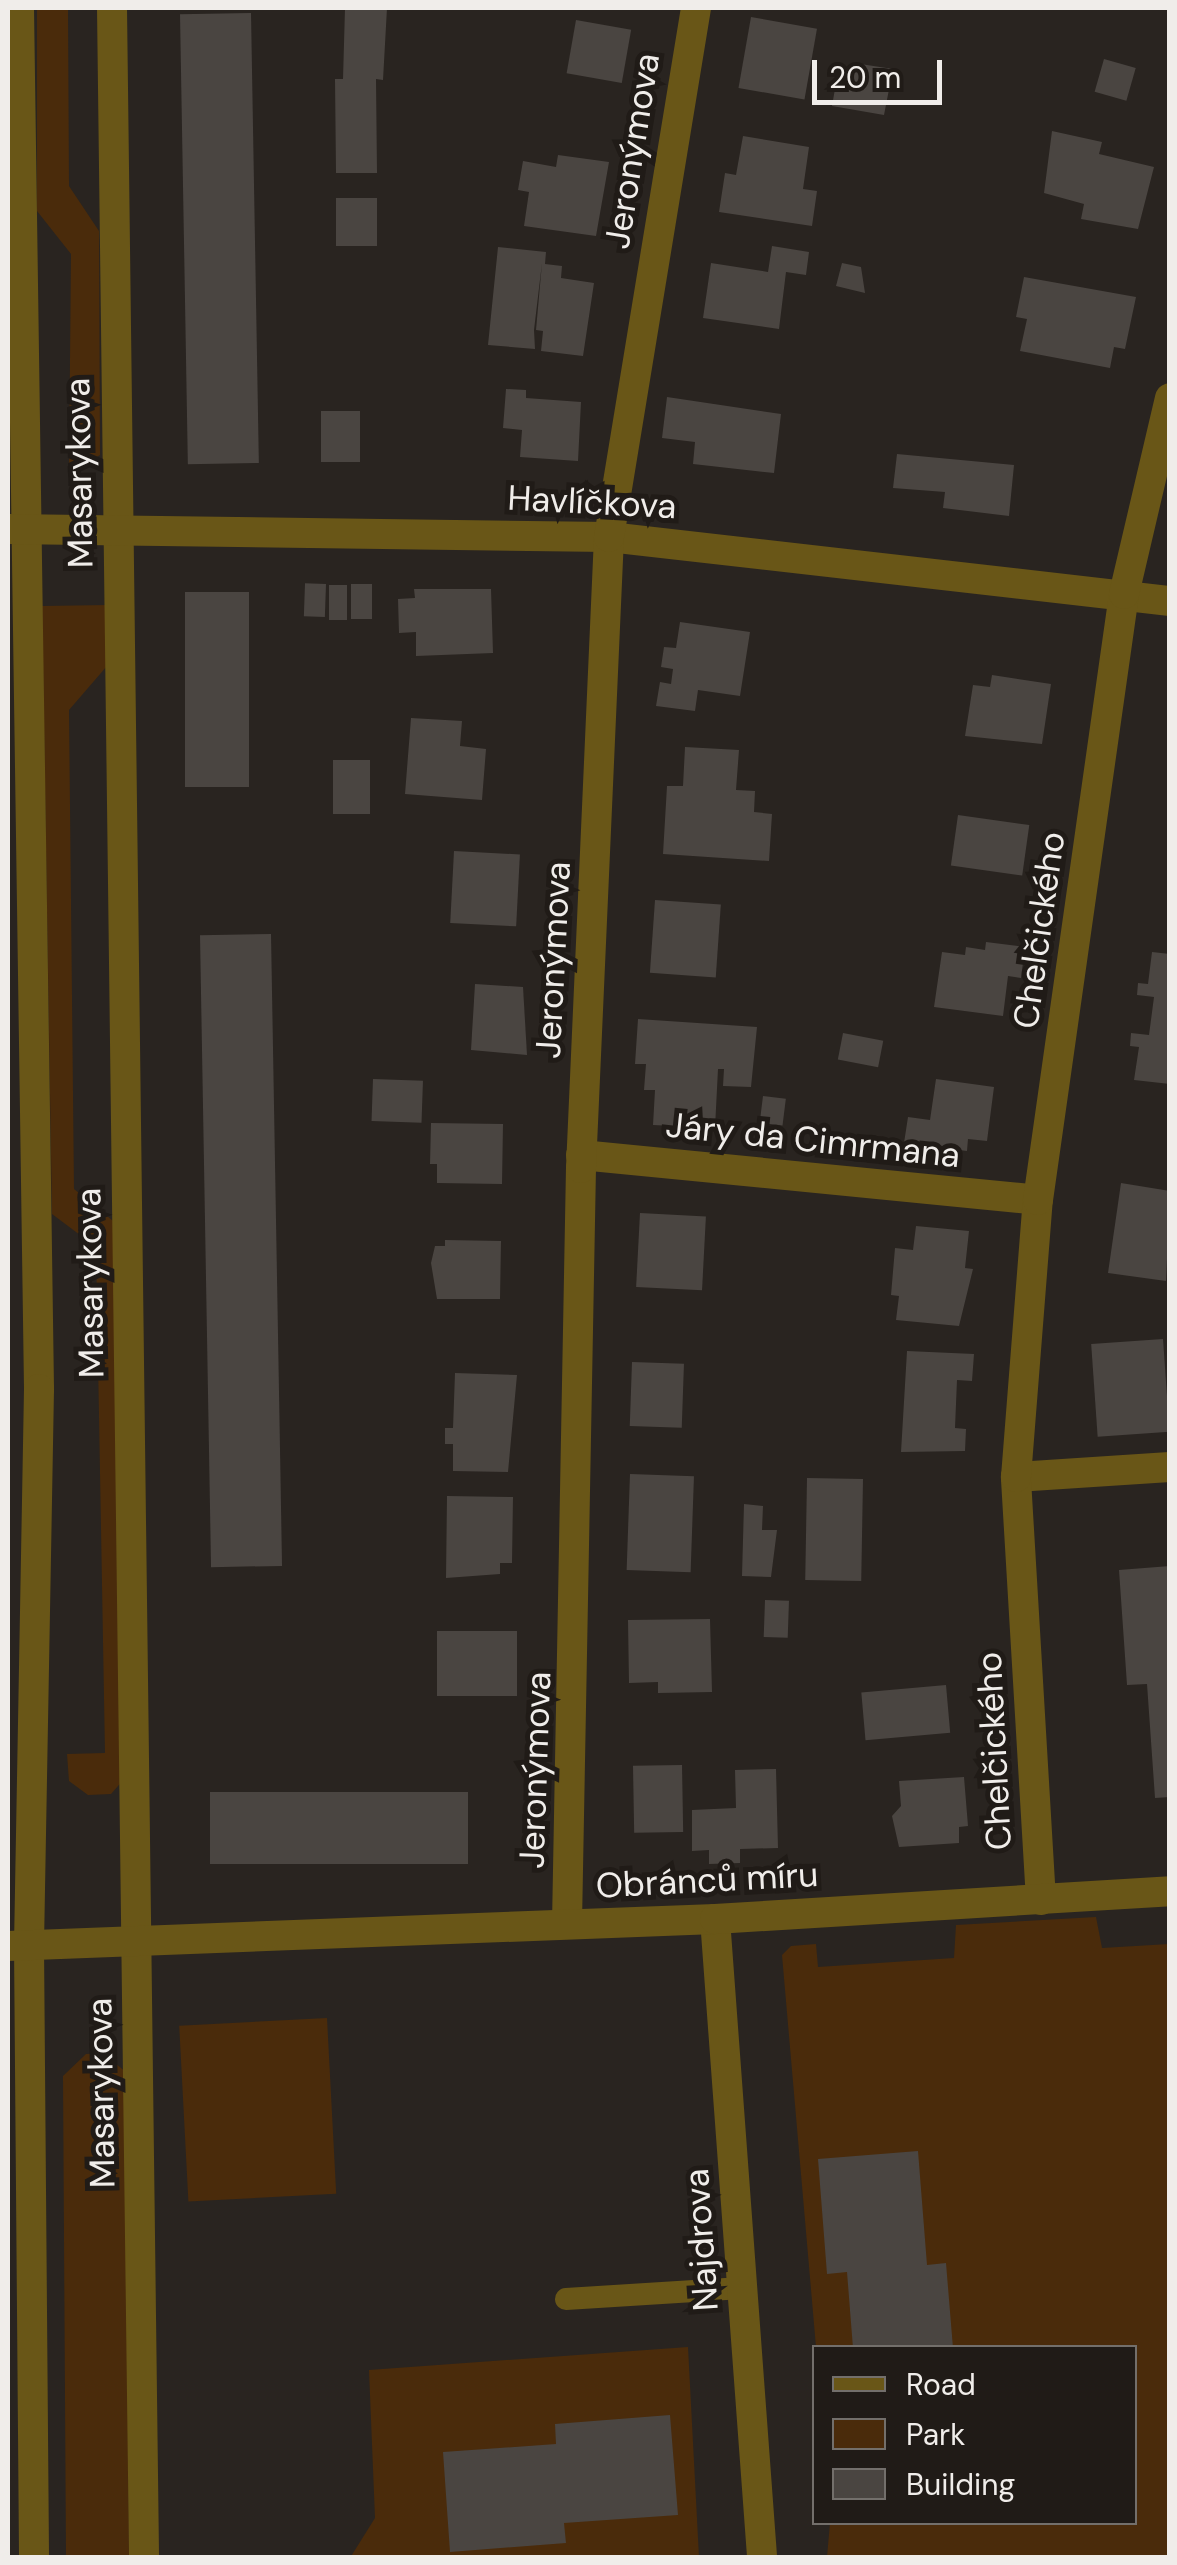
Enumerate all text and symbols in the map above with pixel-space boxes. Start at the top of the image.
scale bar [817,40,947,102]
street label: Jeronýmova [596,50,668,252]
text: 20 m [829,58,901,97]
street label: Masarykova [56,377,102,569]
street label: Havlíčkova [506,477,678,527]
street label: Chelčického [1004,829,1074,1031]
street label: Jeronýmova [527,860,579,1060]
street label: Járy da Cimrmana [664,1104,962,1176]
street label: Masarykova [67,1187,113,1379]
street label: Chelčického [968,1651,1020,1851]
street label: Jeronýmova [511,1671,559,1869]
street label: Obránců míru [595,1853,819,1907]
street label: Masarykova [78,1997,124,2189]
street label: Najdrova [675,2167,727,2313]
legend [812,2345,1137,2525]
text: Road [906,2365,976,2404]
text: Park [906,2415,965,2454]
text: Building [906,2465,1015,2504]

